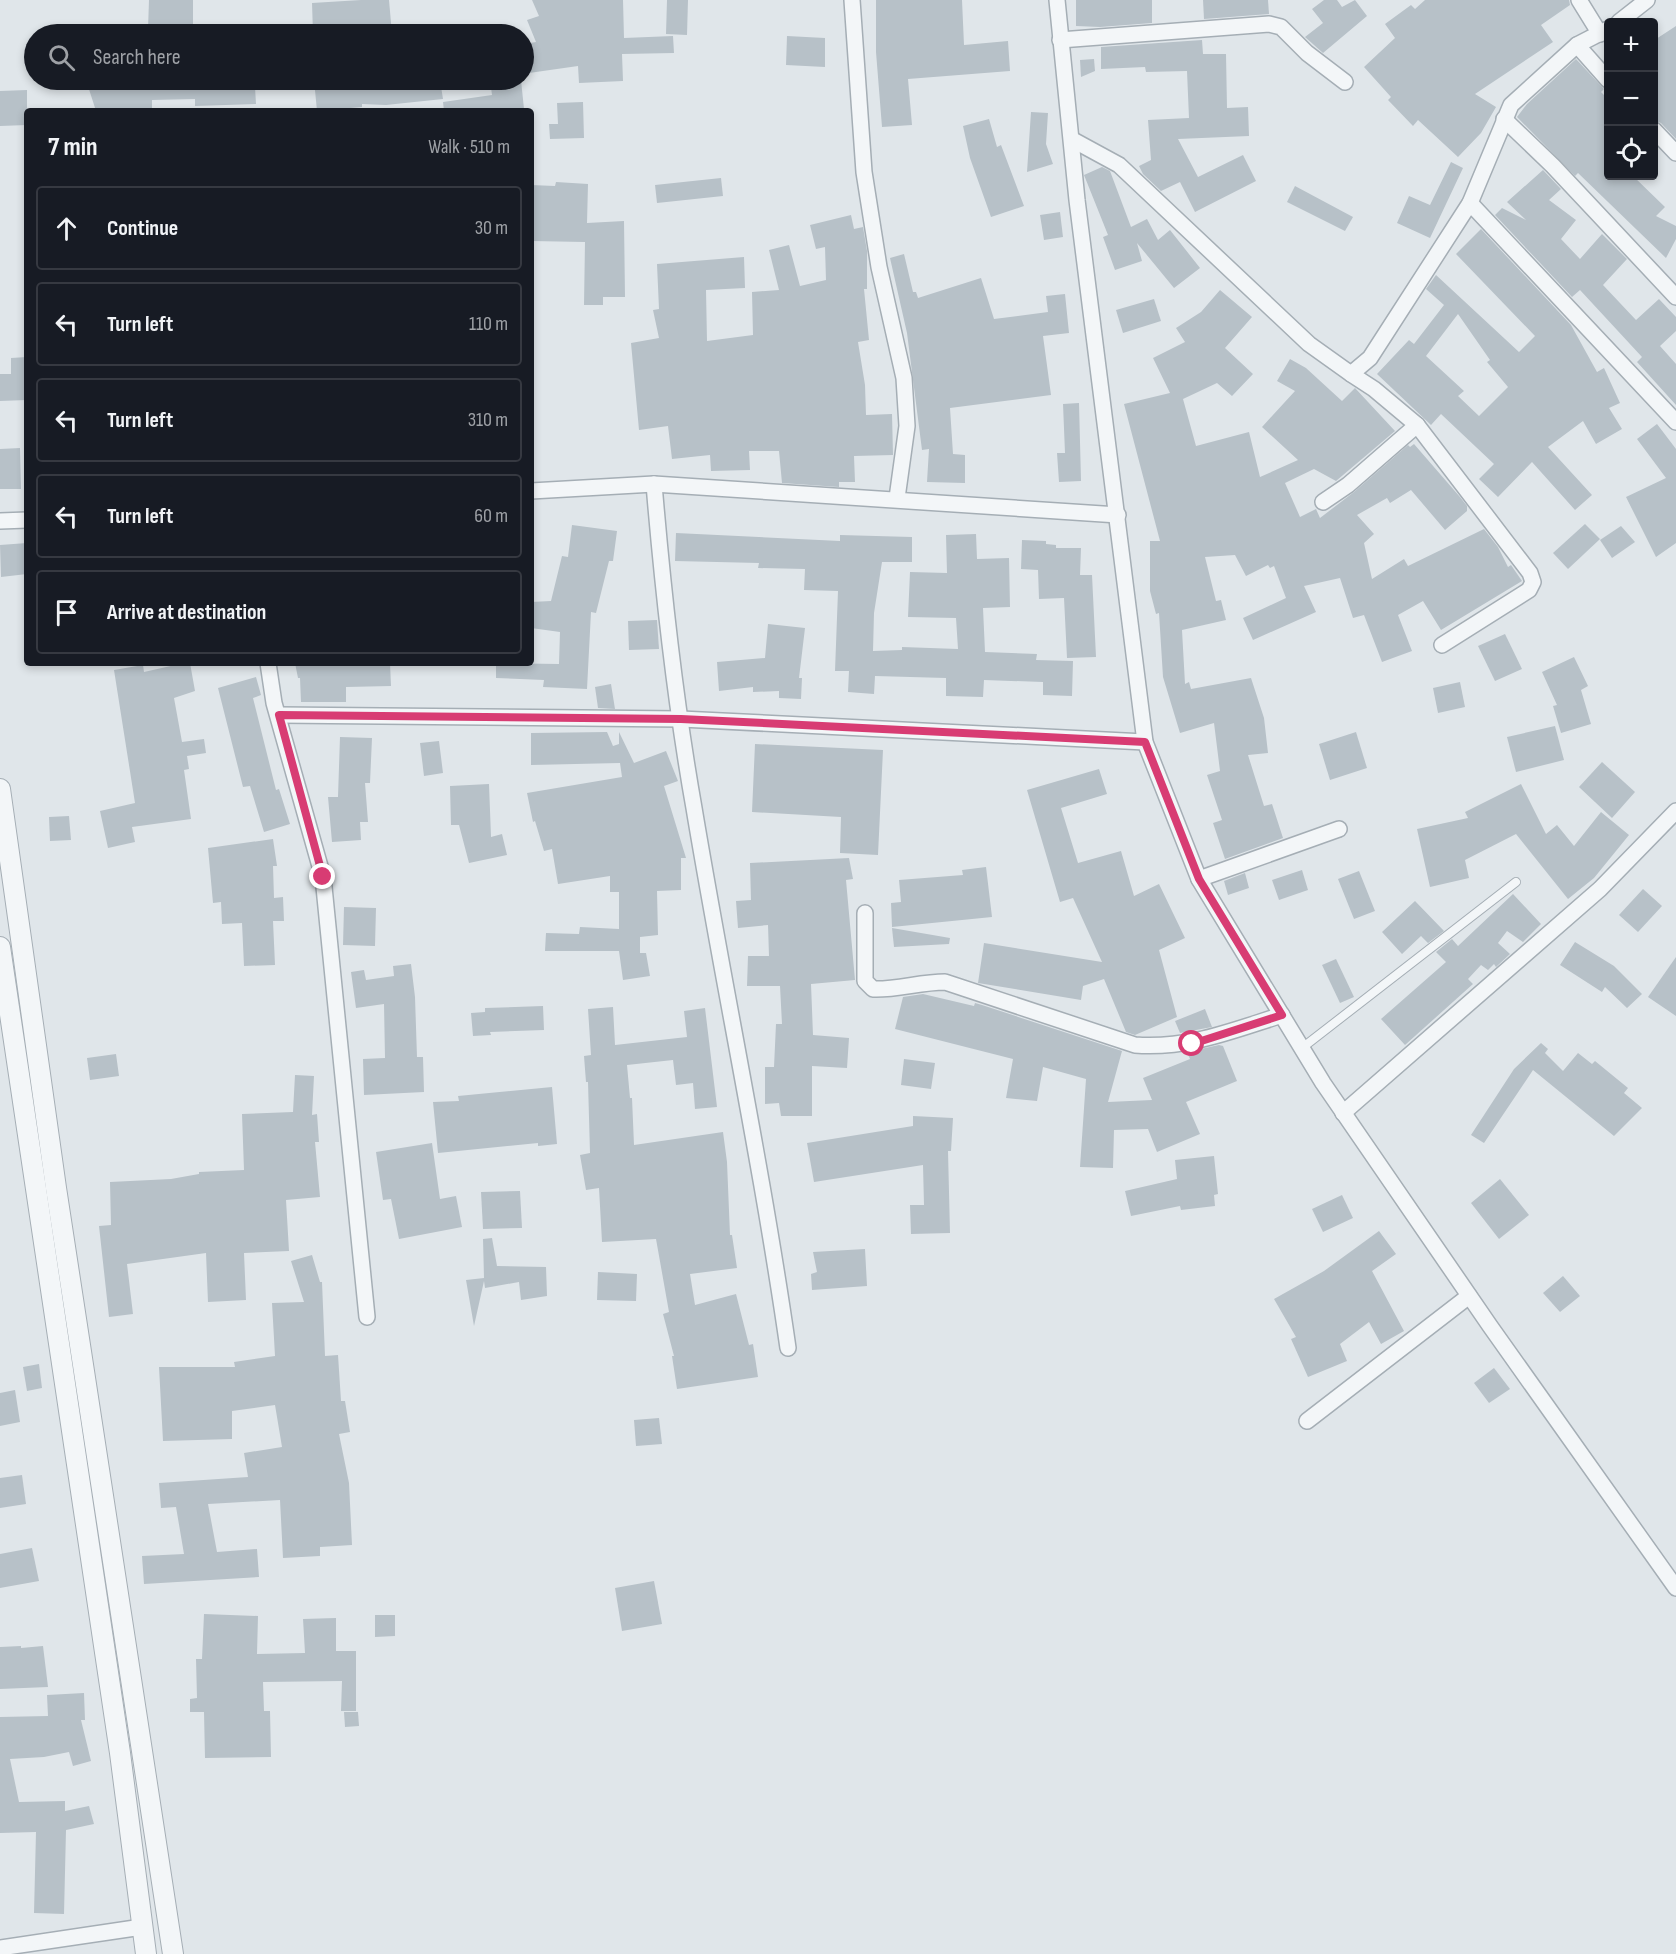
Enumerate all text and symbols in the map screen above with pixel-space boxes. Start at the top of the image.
map controls [1604,18,1658,180]
button: + [1604,18,1658,72]
search box [24,24,534,90]
icon: search [45,41,78,74]
text: Search here [93,44,180,71]
button: − [1604,72,1658,126]
button: locate [1604,126,1658,180]
text: 7 min [48,132,97,163]
text: Walk · 510 m [428,135,510,159]
icon: ahead [50,212,83,245]
text: Continue [107,215,178,242]
text: 30 m [475,216,508,240]
icon: left [50,308,83,341]
text: Turn left [107,311,173,338]
text: 110 m [469,312,508,336]
icon: left [50,404,83,437]
text: Turn left [107,407,173,434]
text: 310 m [468,408,508,432]
icon: left [50,500,83,533]
text: Turn left [107,503,173,530]
text: 60 m [474,504,508,528]
icon: arrive [50,596,83,629]
text: Arrive at destination [107,599,266,626]
route end [309,863,335,889]
route start [1178,1030,1204,1056]

